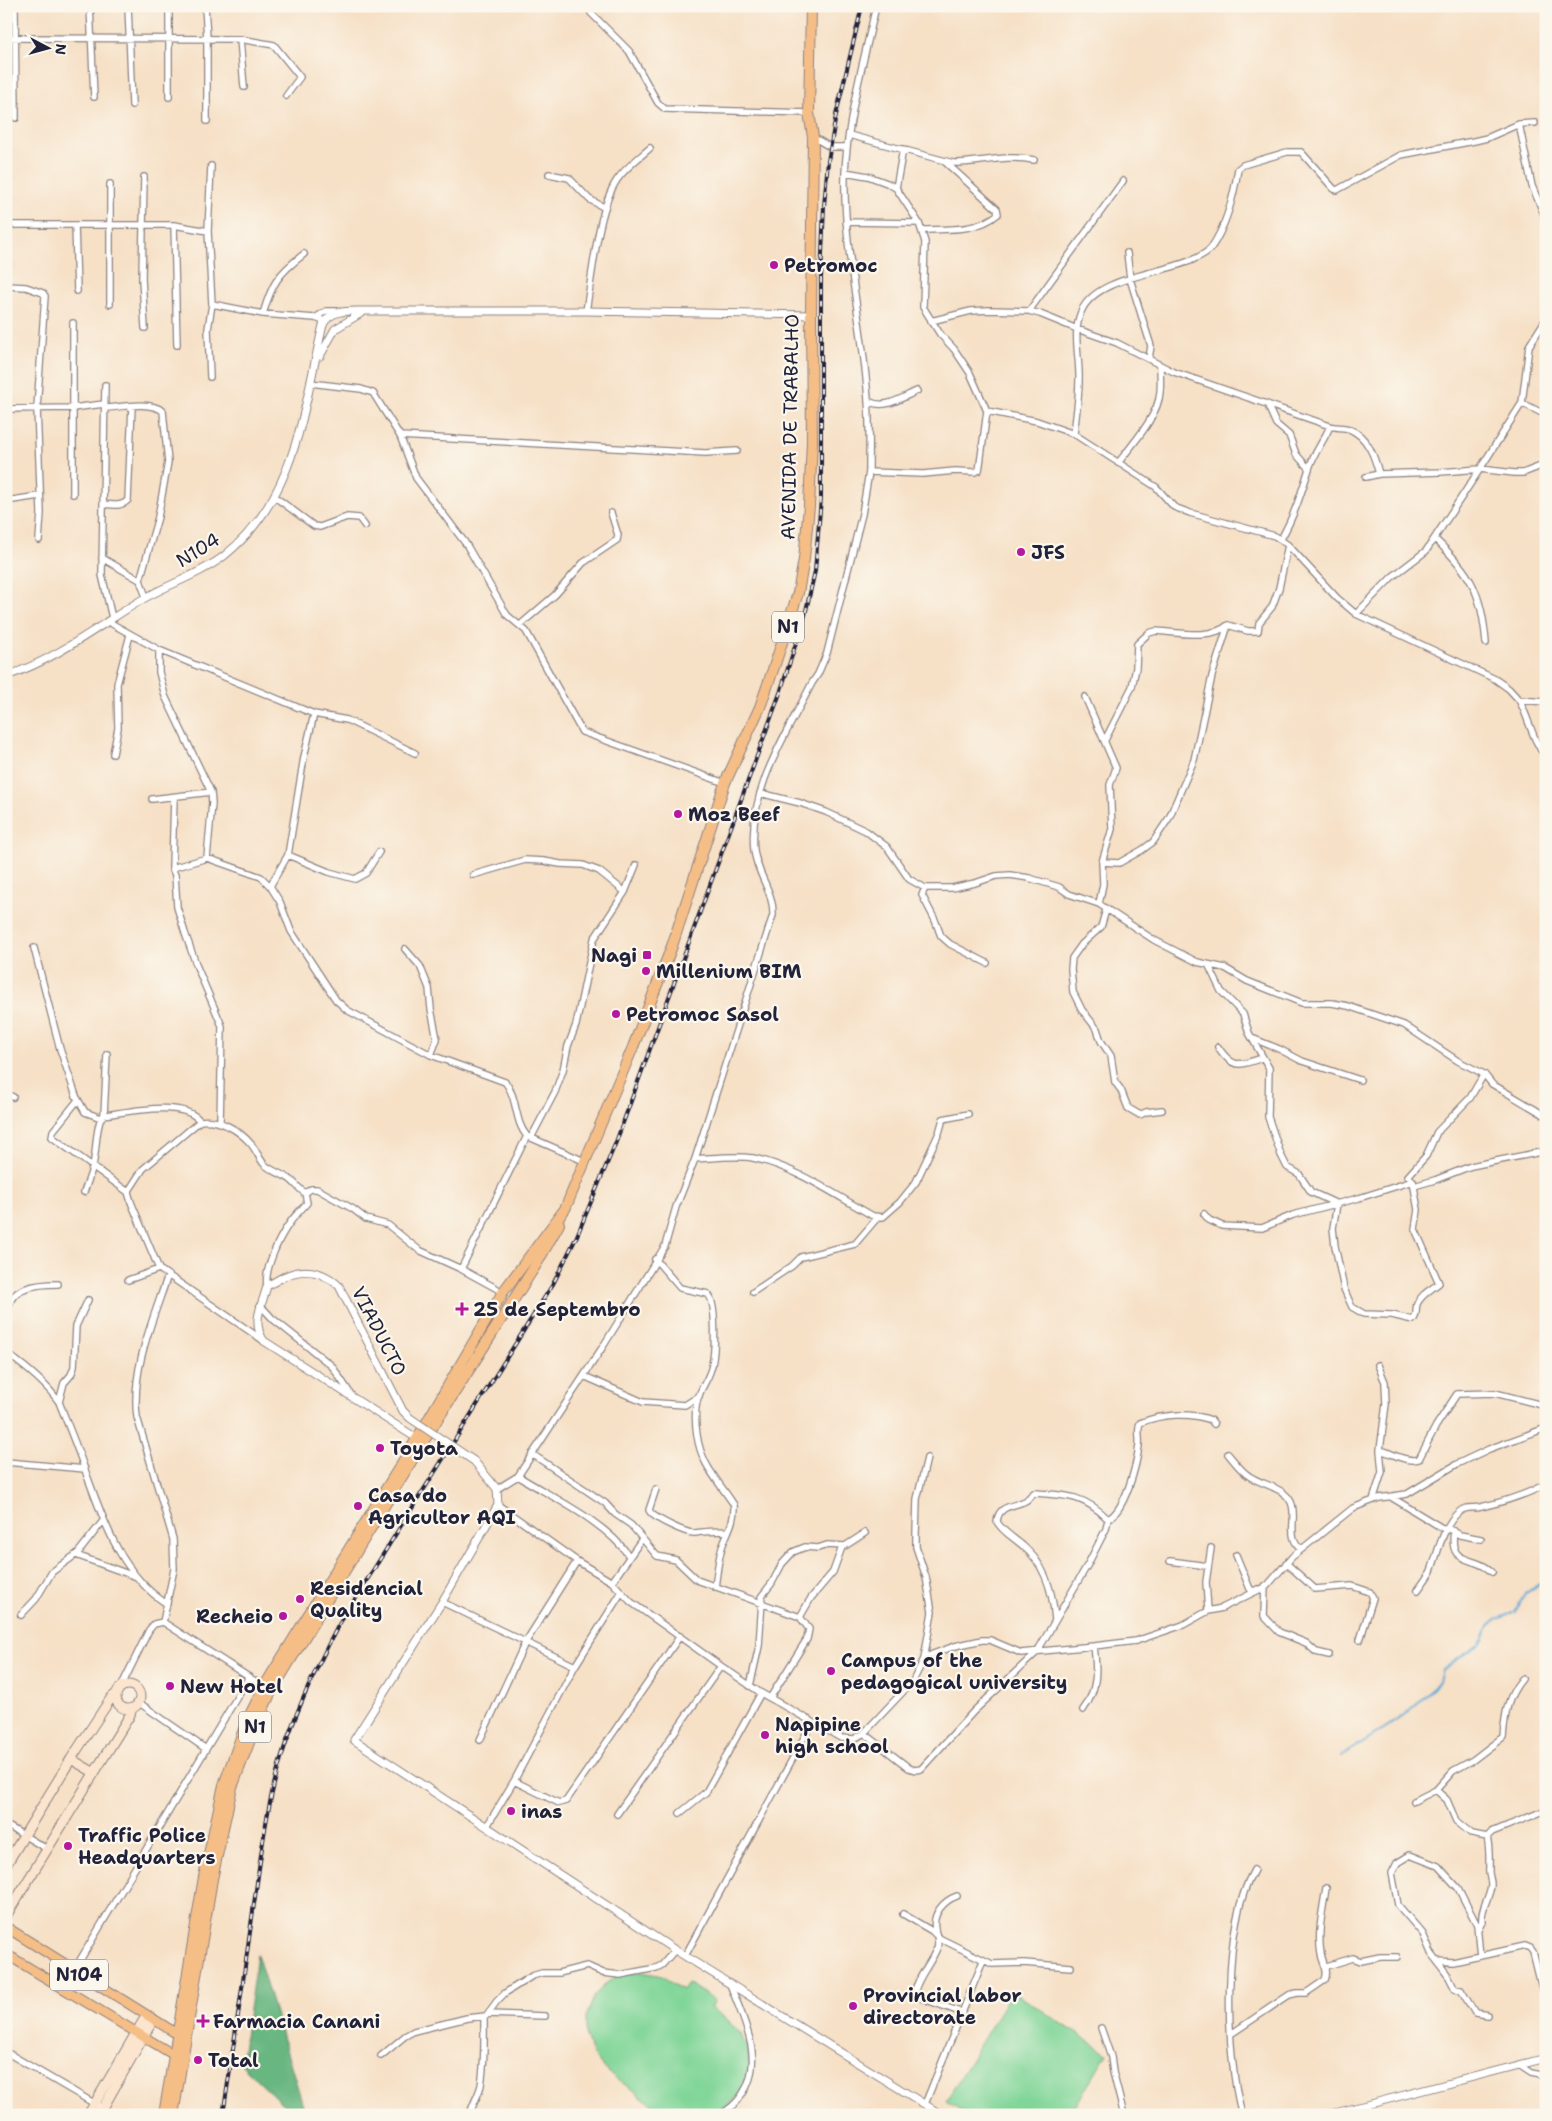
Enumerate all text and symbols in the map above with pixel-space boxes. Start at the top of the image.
north arrow [22,22,72,72]
text: N [51,43,70,56]
place label: Petromoc [784,253,878,278]
marker: Petromoc [768,259,780,271]
street label: AVENIDA DE TRABALHO [776,314,804,540]
street label: N104 [171,527,225,573]
place label: JFS [1031,540,1065,565]
marker: JFS [1015,546,1027,558]
road number: N1 [772,612,804,642]
place label: Moz Beef [688,802,780,827]
marker: Moz Beef [672,808,684,820]
place label: Nagi [591,943,637,968]
marker: Nagi [641,949,653,961]
place label: Millenium BIM [656,959,802,984]
marker: Millenium BIM [640,965,652,977]
place label: Petromoc Sasol [626,1002,779,1027]
marker: Petromoc Sasol [610,1008,622,1020]
street label: VIADUCTO [346,1282,412,1380]
place label: 25 de Septembro [473,1297,641,1322]
marker: 25 de Septembro [455,1302,469,1316]
place label: Toyota [390,1436,458,1461]
marker: Toyota [374,1442,386,1454]
place label: Casa do Agricultor AQI [368,1483,516,1530]
marker: Casa do Agricultor AQI [352,1500,364,1512]
place label: Residencial Quality [310,1576,423,1623]
marker: Residencial Quality [294,1593,306,1605]
place label: Recheio [196,1604,273,1629]
marker: Recheio [277,1610,289,1622]
place label: Campus of the pedagogical university [841,1648,1067,1695]
marker: Campus of the pedagogical university [825,1665,837,1677]
place label: New Hotel [180,1674,283,1699]
marker: New Hotel [164,1680,176,1692]
road number: N1 [239,1711,271,1742]
place label: Napipine high school [775,1712,889,1759]
marker: Napipine high school [759,1729,771,1741]
place label: inas [521,1799,562,1824]
marker: inas [505,1805,517,1817]
place label: Traffic Police Headquarters [78,1823,215,1870]
marker: Traffic Police Headquarters [62,1840,74,1852]
road number: N104 [50,1960,108,1990]
place label: Provincial labor directorate [863,1983,1022,2030]
marker: Provincial labor directorate [847,2000,859,2012]
place label: Farmacia Canani [213,2009,380,2034]
marker: Farmacia Canani [197,2015,209,2027]
place label: Total [208,2048,259,2073]
marker: Total [192,2054,204,2066]

